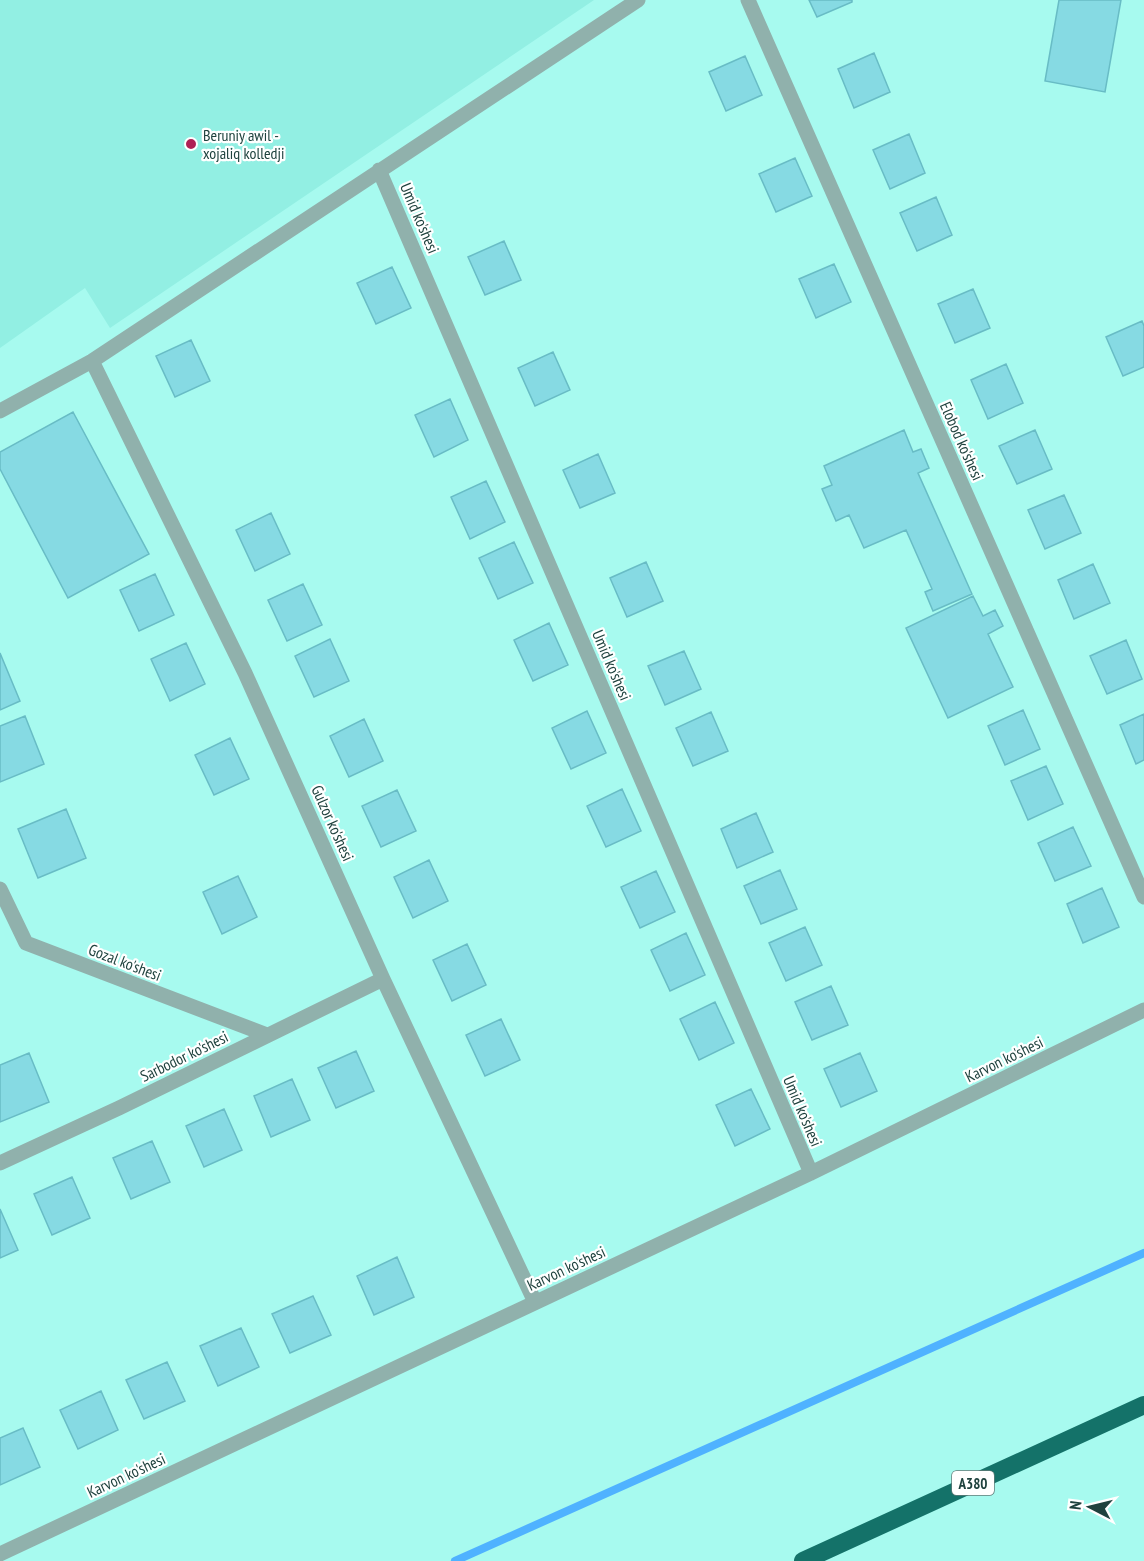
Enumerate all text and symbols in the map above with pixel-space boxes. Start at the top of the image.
place label: Beruniy awil - xojaliq kolledji [203,125,284,163]
marker: Beruniy awil - xojaliq kolledji [184,137,198,151]
street label: Umid ko'shesi [396,180,444,256]
street label: Elobod ko'shesi [936,399,988,483]
street label: Umid ko'shesi [588,627,636,703]
street label: Gulzor ko'shesi [307,782,359,864]
street label: Gozal ko'shesi [86,939,164,985]
street label: Sarbodor ko'shesi [137,1026,231,1086]
street label: Karvon ko'shesi [962,1032,1046,1086]
street label: Umid ko'shesi [779,1073,827,1149]
street label: Karvon ko'shesi [524,1241,608,1295]
street label: Karvon ko'shesi [84,1448,168,1502]
road number: A380 [952,1471,994,1495]
north arrow [1060,1477,1120,1537]
text: N [1065,1500,1086,1511]

